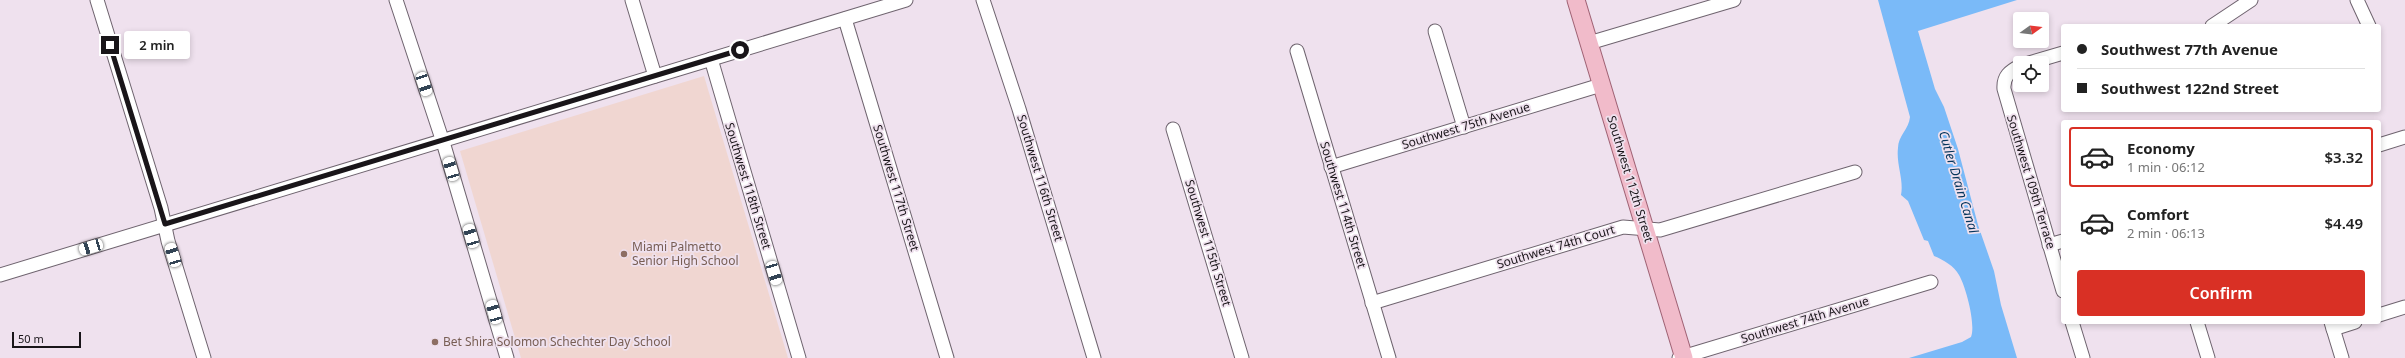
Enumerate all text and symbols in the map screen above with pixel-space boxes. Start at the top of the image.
north arrow [2013,12,2049,48]
map controls [2013,12,2049,92]
callout: 2 min [124,31,190,59]
route end [101,36,119,54]
text: 2 min [139,36,175,54]
text: Southwest 77th Avenue [2101,39,2278,59]
route start [731,41,749,59]
button: locate [2013,56,2049,92]
car [415,71,433,97]
text: Southwest 122nd Street [2101,78,2279,98]
street label: Southwest 75th Avenue [1400,98,1532,153]
street label: Southwest 116th Street [1013,113,1068,244]
street label: Southwest 109th Terrace [2003,113,2060,251]
street label: Southwest 112th Street [1603,114,1658,245]
street label: Southwest 118th Street [721,121,776,252]
street label: Southwest 117th Street [869,123,924,254]
water label: Cutler Drain Canal [1935,128,1983,236]
text: Economy [2127,138,2195,158]
icon: car [2079,139,2115,175]
street label: Southwest 114th Street [1316,140,1371,271]
text: $3.32 [2325,147,2363,167]
car [442,156,460,182]
text: 1 min · 06:12 [2127,158,2205,176]
street label: Southwest 115th Street [1181,178,1236,309]
text: Comfort [2127,204,2189,224]
icon: car [2079,205,2115,241]
text: $4.49 [2325,213,2363,233]
street label: Southwest 74th Court [1495,220,1618,273]
car [462,223,480,249]
text: 2 min · 06:13 [2127,224,2205,242]
car [78,238,104,256]
place label: Miami Palmetto Senior High School [632,238,739,269]
car [164,242,182,268]
marker: Miami Palmetto Senior High School [619,249,629,259]
car [765,260,783,286]
button: Confirm [2077,270,2365,316]
street label: Southwest 74th Avenue [1739,292,1871,347]
car [485,299,503,325]
scale bar [12,330,81,349]
text: 50 m [18,331,44,346]
place label: Bet Shira Solomon Schechter Day School [443,333,671,350]
marker: Bet Shira Solomon Schechter Day School [430,337,440,347]

